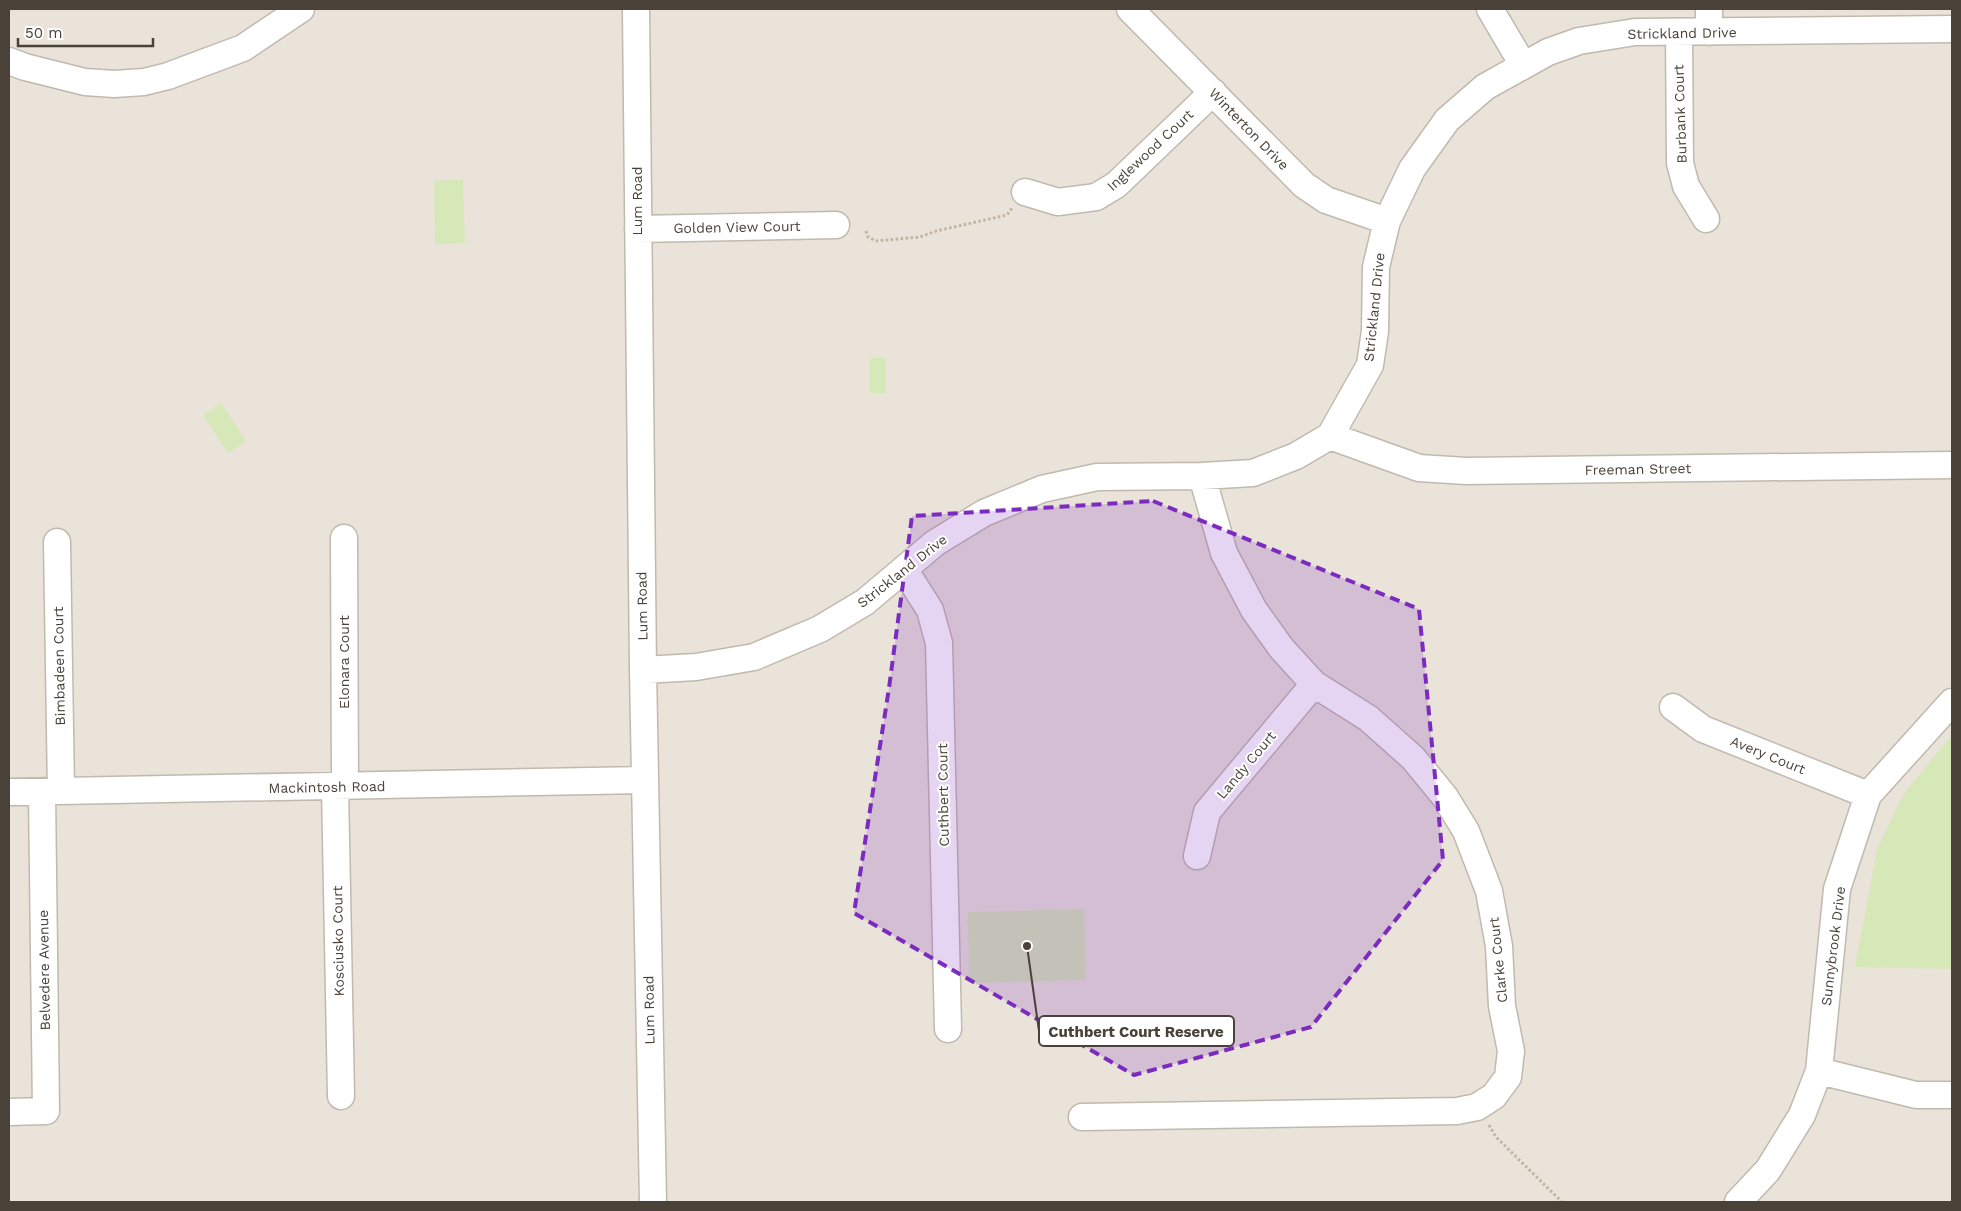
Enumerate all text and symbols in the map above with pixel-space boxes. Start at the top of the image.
scale bar [18,15,152,47]
text: 50 m [25,24,62,42]
street label: Strickland Drive [1627,24,1737,42]
street label: Burbank Court [1670,64,1690,164]
street label: Winterton Drive [1206,85,1292,173]
street label: Inglewood Court [1104,106,1197,194]
street label: Lum Road [629,166,645,236]
street label: Golden View Court [673,218,801,236]
street label: Strickland Drive [1360,252,1388,362]
street label: Freeman Street [1585,460,1691,478]
street label: Strickland Drive [854,531,950,611]
street label: Lum Road [633,571,651,641]
street label: Bimbadeen Court [50,606,68,726]
street label: Elonara Court [336,615,352,709]
street label: Landy Court [1213,728,1279,802]
street label: Avery Court [1728,733,1808,777]
street label: Cuthbert Court [934,743,952,847]
street label: Mackintosh Road [268,778,386,796]
street label: Kosciusko Court [329,885,347,996]
street label: Sunnybrook Drive [1818,885,1848,1007]
street label: Belvedere Avenue [35,909,53,1031]
street label: Clarke Court [1486,916,1510,1004]
street label: Lum Road [640,975,658,1045]
callout: Cuthbert Court Reserve [1039,1016,1234,1046]
text: Cuthbert Court Reserve [1048,1023,1224,1041]

